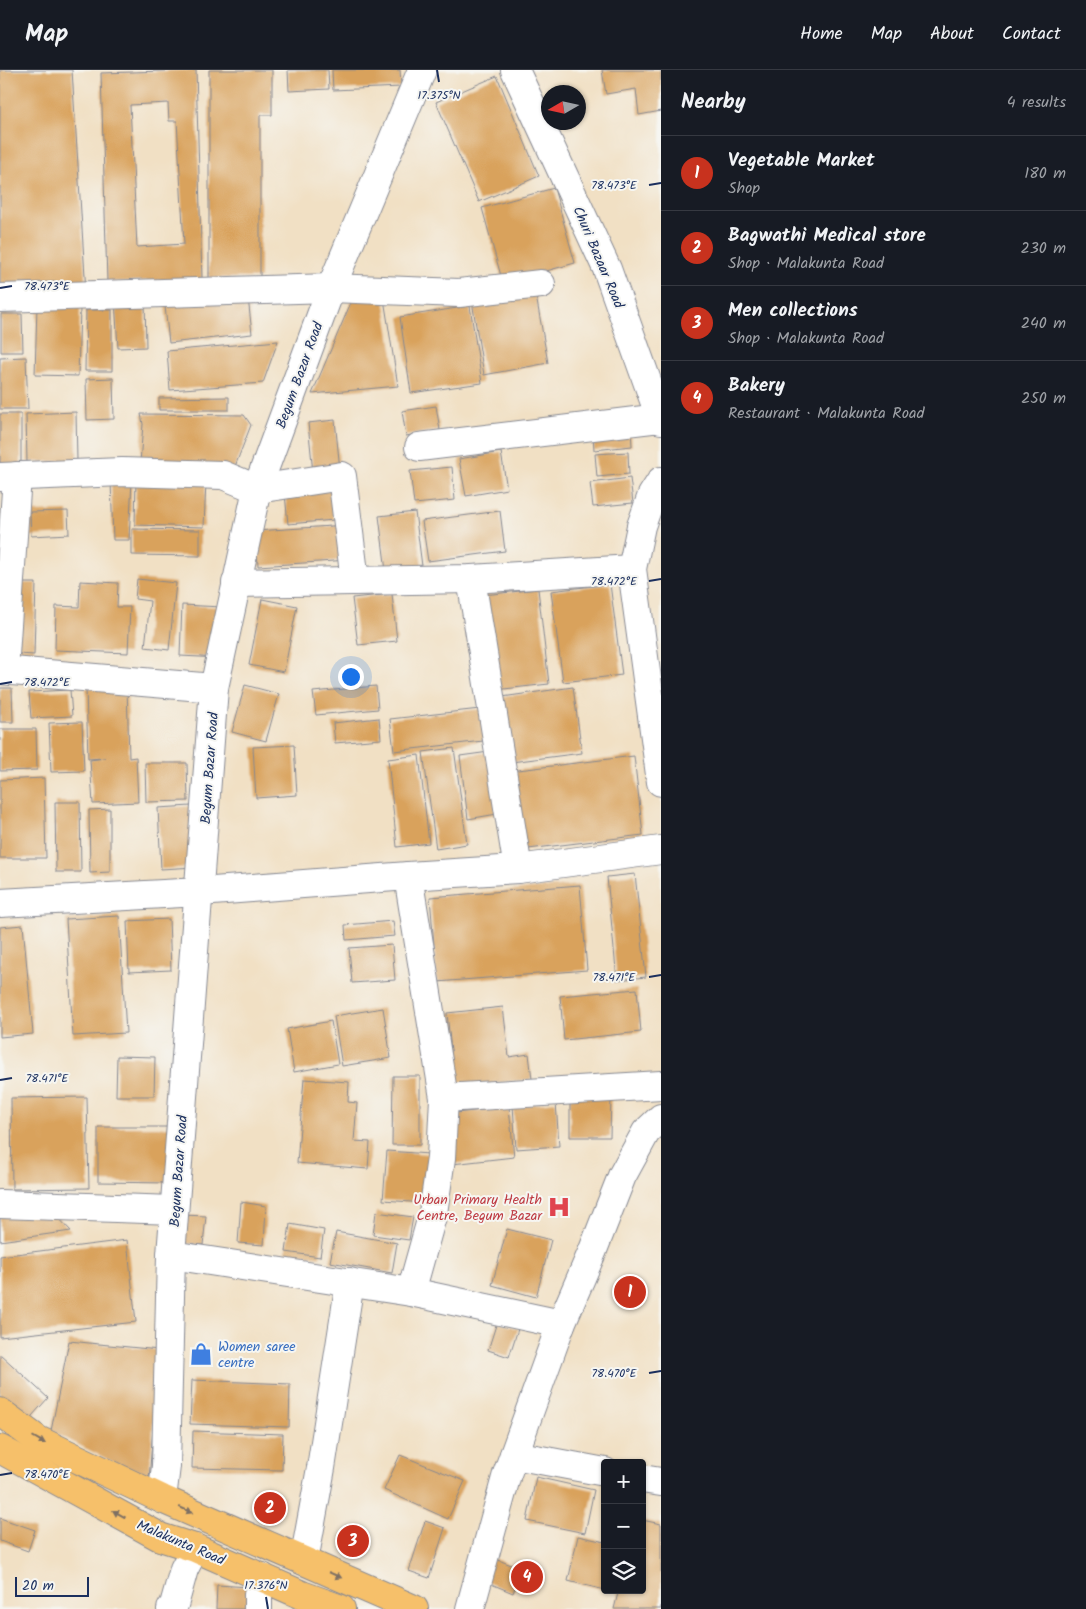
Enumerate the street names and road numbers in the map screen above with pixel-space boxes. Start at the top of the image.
street label: Churi Bazaar Road [567,203,630,313]
street label: Begum Bazar Road [270,318,330,432]
street label: Begum Bazar Road [195,710,225,825]
street label: Begum Bazar Road [164,1113,194,1228]
street label: Malakunta Road [133,1514,229,1572]

